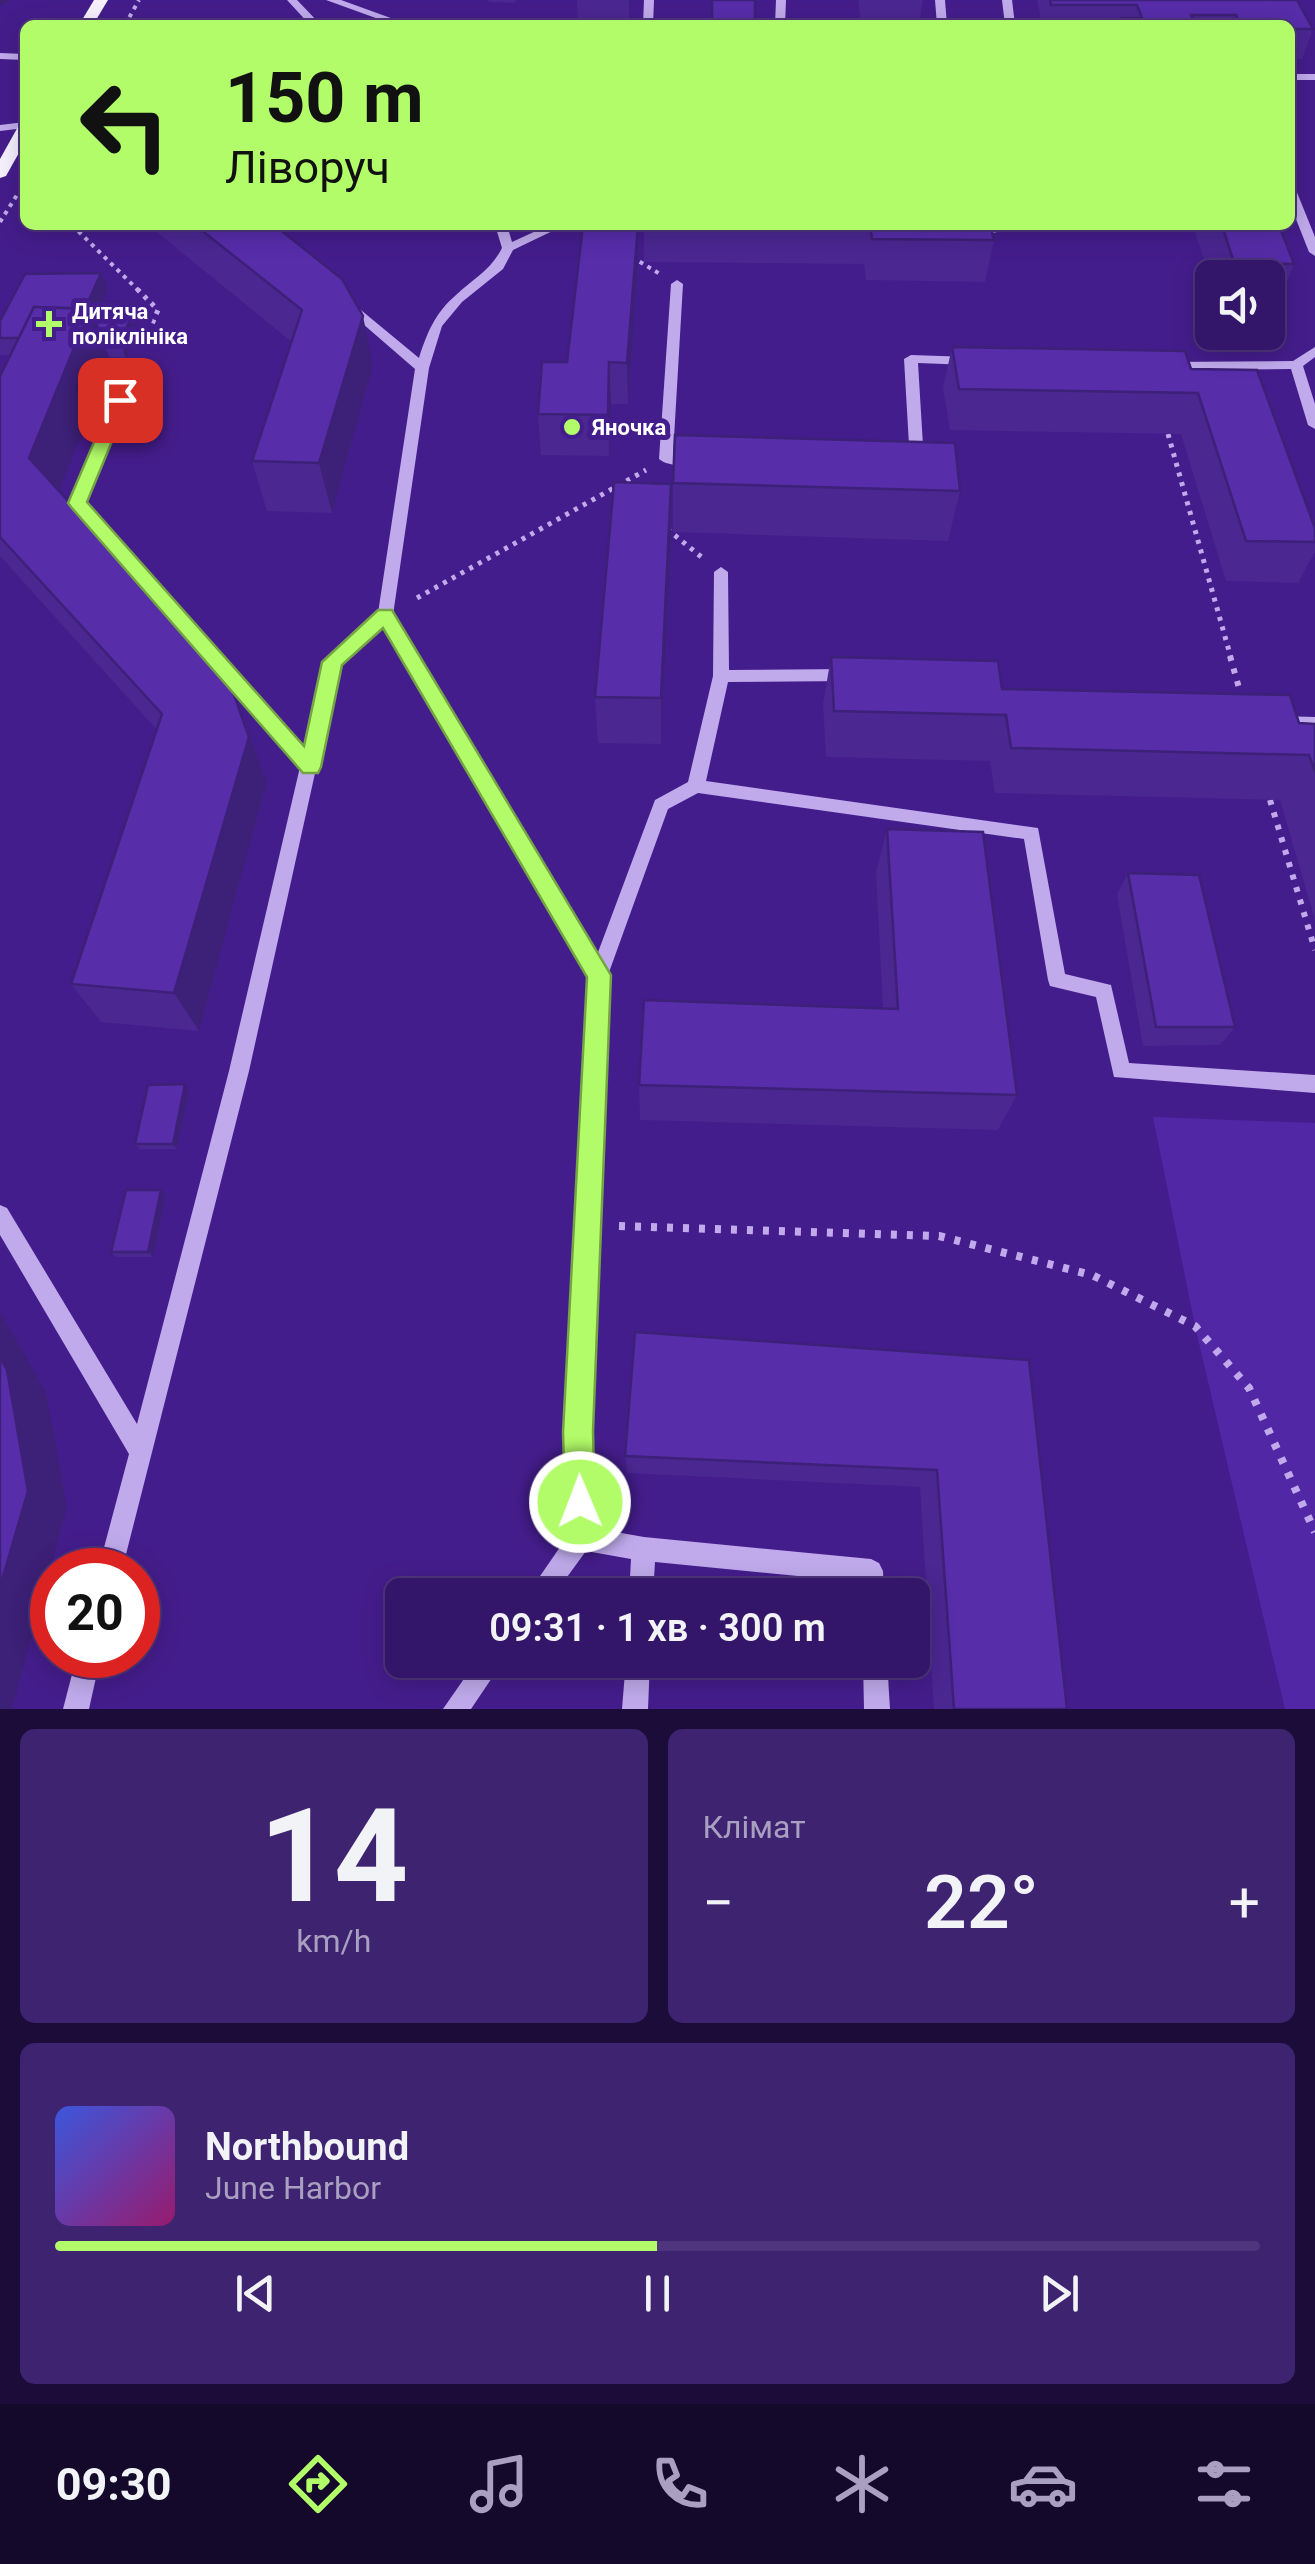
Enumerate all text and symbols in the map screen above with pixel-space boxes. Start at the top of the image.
text: 150 m [225,57,424,139]
icon: left [60,60,190,190]
text: Ліворуч [225,141,390,194]
map controls [1195,260,1285,350]
button: sound [1195,260,1285,350]
place label: Дитяча поліклініка [72,299,188,349]
marker: Дитяча поліклініка [36,311,62,337]
pin [78,358,163,443]
icon: arrive [93,373,148,428]
place label: Яночка [591,415,666,440]
marker: Яночка [561,416,583,438]
position arrow [528,1450,632,1554]
speed limit sign: 20 [30,1548,160,1678]
text: 09:31 · 1 хв · 300 m [489,1606,826,1650]
text: 14 [259,1780,408,1933]
text: Клімат [703,1808,806,1846]
text: 22° [924,1858,1039,1946]
text: − [703,1871,734,1935]
text: + [1229,1871,1260,1935]
text: km/h [296,1922,371,1960]
text: Northbound [205,2125,409,2169]
text: June Harbor [205,2169,381,2207]
icon: previous [228,2266,283,2321]
icon: pause [630,2266,685,2321]
icon: next [1032,2266,1087,2321]
icon: directions [283,2449,353,2519]
icon: music [464,2449,534,2519]
icon: phone [645,2449,715,2519]
icon: climate [827,2449,897,2519]
icon: car [1008,2449,1078,2519]
icon: filters [1189,2449,1259,2519]
text: 09:30 [56,2458,172,2511]

